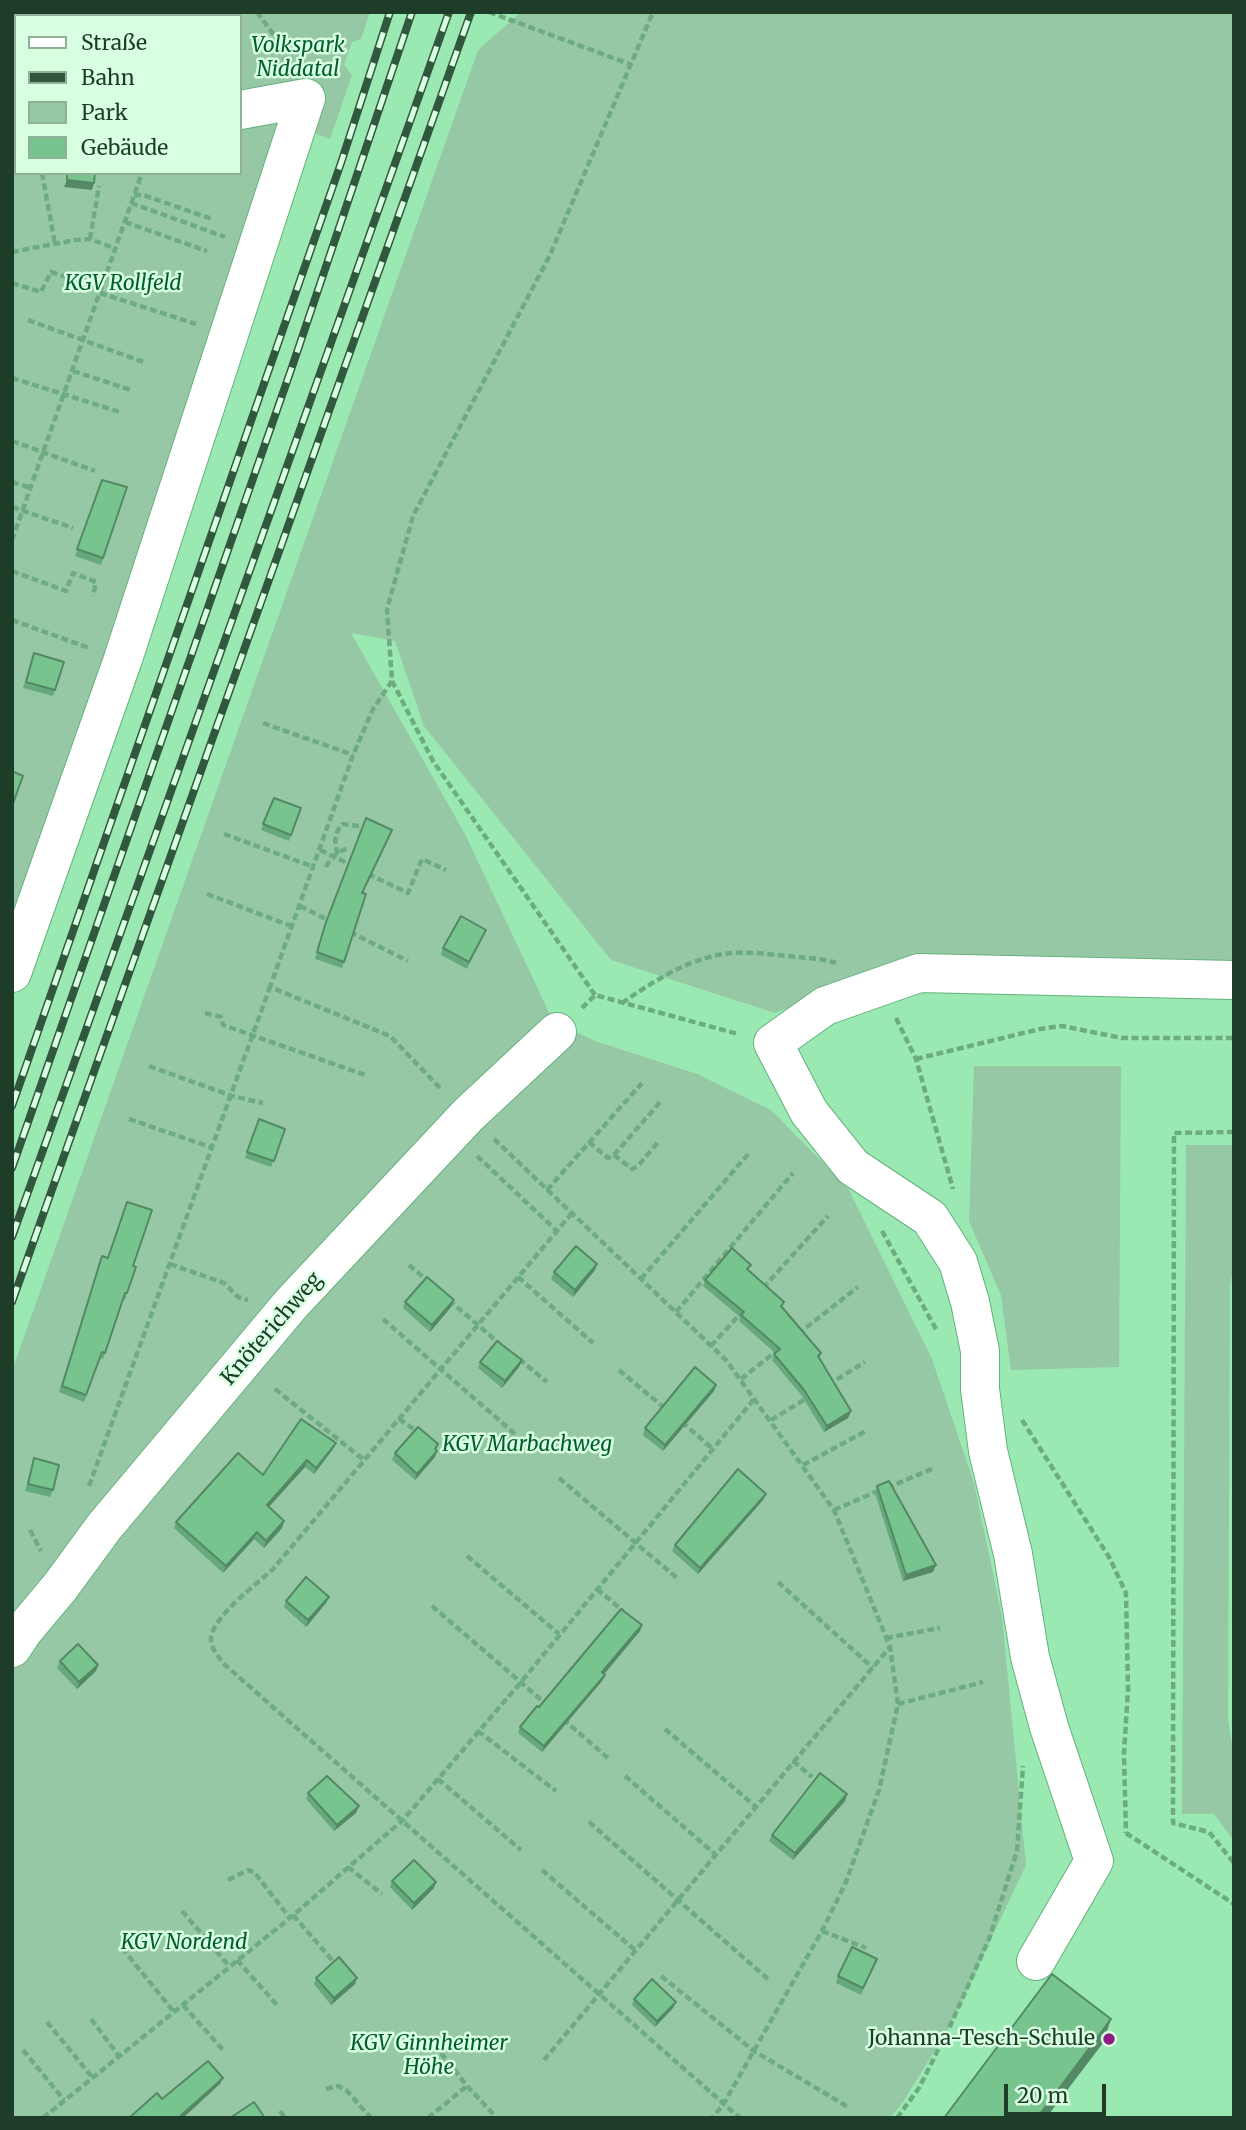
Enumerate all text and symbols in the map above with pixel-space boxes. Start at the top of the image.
legend [14,14,242,175]
text: Straße [81,29,147,56]
park label: Volkspark Niddatal [251,33,345,83]
text: Bahn [81,64,135,91]
text: Park [81,99,128,126]
text: Gebäude [81,134,168,161]
park label: KGV Rollfeld [64,271,182,297]
street label: Knöterichweg [216,1267,328,1391]
park label: KGV Marbachweg [442,1432,612,1458]
park label: KGV Nordend [121,1930,247,1956]
place label: Johanna-Tesch-Schule [868,2026,1095,2052]
park label: KGV Ginnheimer Höhe [350,2031,508,2081]
marker: Johanna-Tesch-Schule [1101,2031,1117,2047]
scale bar [1008,2070,1110,2114]
text: 20 m [1017,2082,1068,2109]

